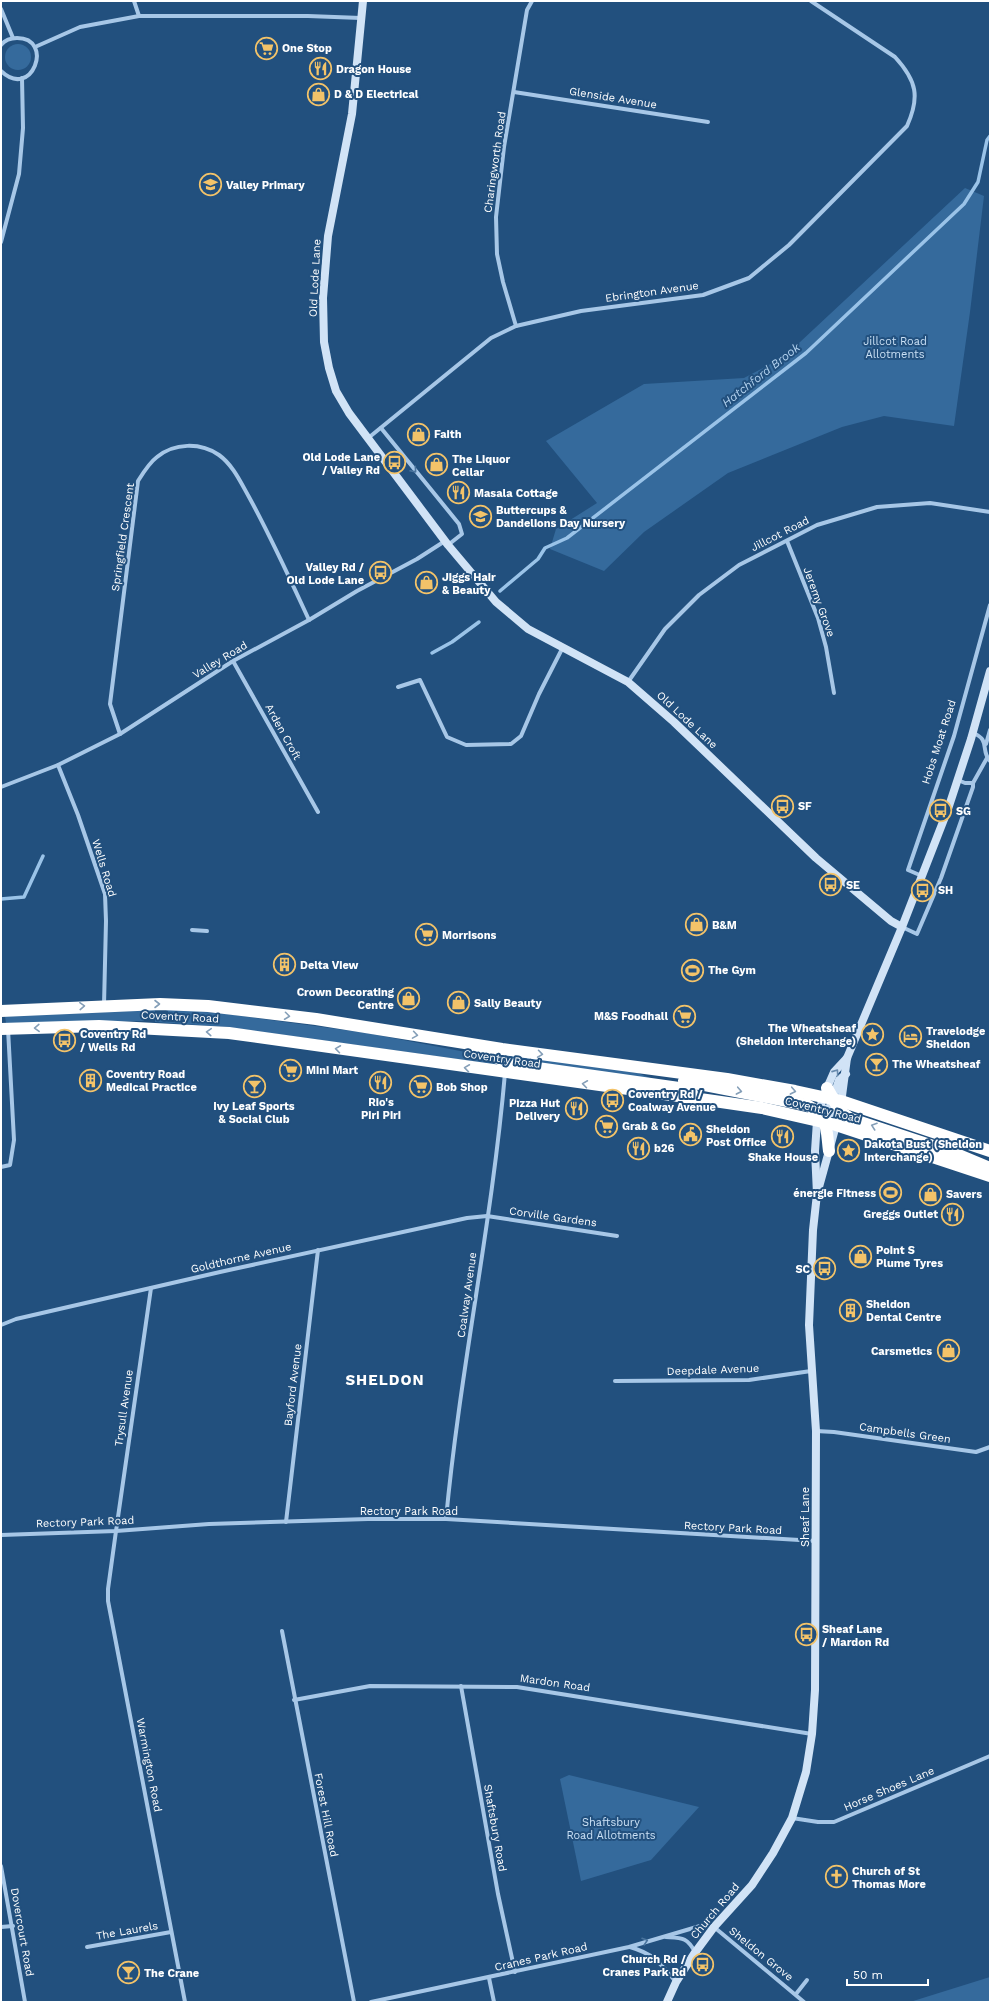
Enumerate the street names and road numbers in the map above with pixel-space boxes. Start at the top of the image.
street label: Glenside Avenue [568,85,658,111]
street label: Charingworth Road [481,110,509,214]
street label: Old Lode Lane [306,239,324,317]
street label: Ebrington Avenue [604,279,700,305]
street label: Springfield Crescent [109,482,137,592]
street label: Jillcot Road [749,514,811,554]
street label: Jeremy Grove [800,565,838,639]
street label: Valley Road [190,639,250,681]
street label: Old Lode Lane [654,689,720,751]
street label: Hobs Moat Road [919,698,959,786]
street label: Arden Croft [262,702,304,763]
street label: Wells Road [89,838,119,898]
street label: Coventry Road [141,1008,219,1026]
street label: Coventry Road [462,1047,542,1071]
street label: Coventry Road [784,1094,862,1126]
street label: Corville Gardens [508,1204,598,1230]
street label: Goldthorne Avenue [189,1240,293,1276]
street label: Coalway Avenue [455,1251,479,1339]
street label: Bayford Avenue [281,1343,305,1427]
street label: Deepdale Avenue [667,1362,759,1378]
street label: Trysull Avenue [112,1369,136,1447]
street label: Campbells Green [858,1420,952,1446]
street label: Sheaf Lane [799,1487,812,1547]
street label: Rectory Park Road [360,1505,458,1518]
street label: Rectory Park Road [36,1514,134,1530]
street label: Rectory Park Road [683,1519,783,1537]
street label: Mardon Road [519,1672,591,1694]
street label: Warmington Road [134,1717,164,1813]
street label: Horse Shoes Lane [842,1764,936,1814]
street label: Forest Hill Road [311,1772,341,1858]
street label: Shaftsbury Road [481,1783,509,1873]
street label: Church Road [688,1880,742,1942]
street label: Dovercourt Road [8,1887,36,1977]
street label: The Laurels [95,1919,159,1943]
street label: Sheldon Grove [726,1924,796,1984]
street label: Cranes Park Road [493,1940,589,1974]

